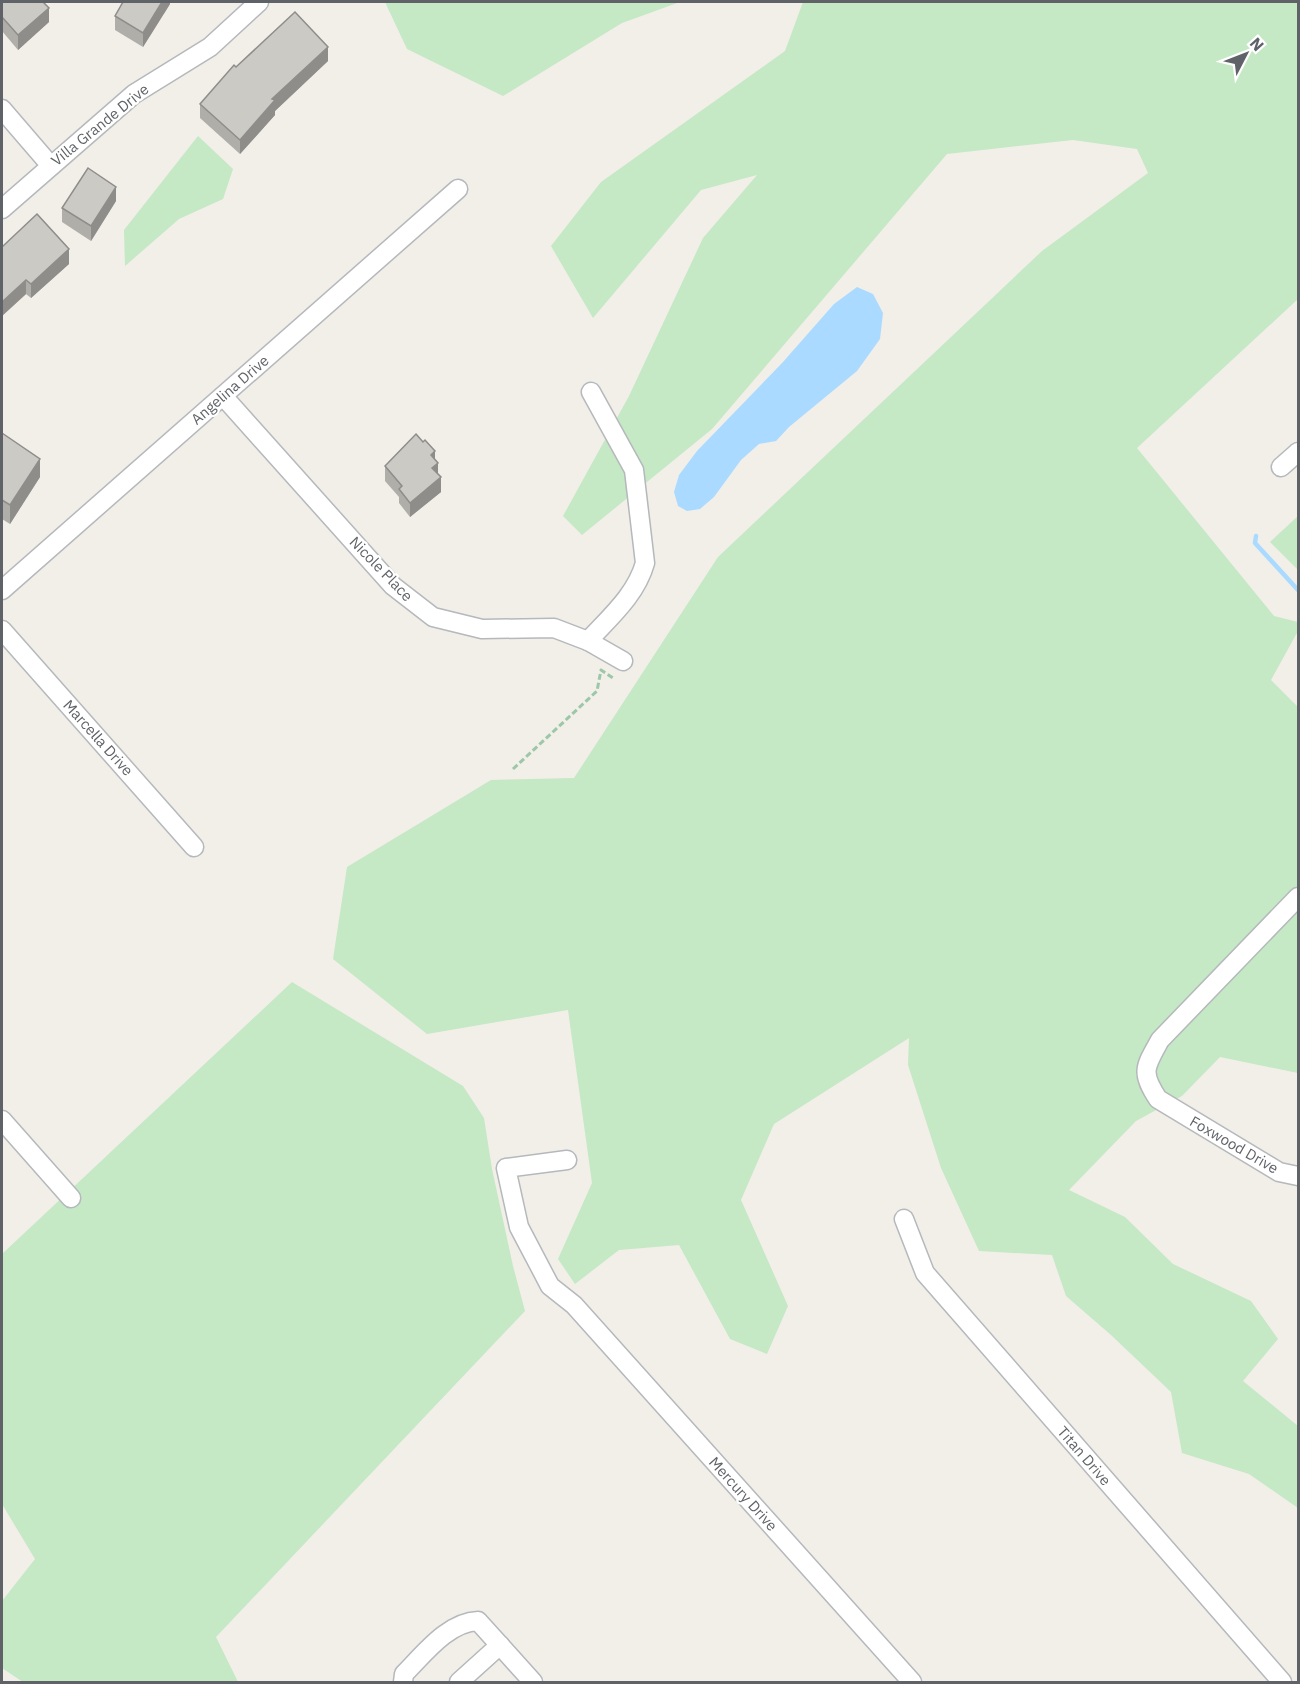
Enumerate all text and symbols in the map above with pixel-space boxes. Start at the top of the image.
north arrow [1216,24,1276,84]
text: N [1246,33,1268,55]
street label: Villa Grande Drive [47,79,152,170]
street label: Angelina Drive [187,351,272,429]
street label: Nicole Place [346,532,417,605]
street label: Marcella Drive [59,696,137,780]
street label: Foxwood Drive [1187,1112,1282,1178]
street label: Titan Drive [1053,1422,1115,1489]
street label: Mercury Drive [705,1453,782,1535]

